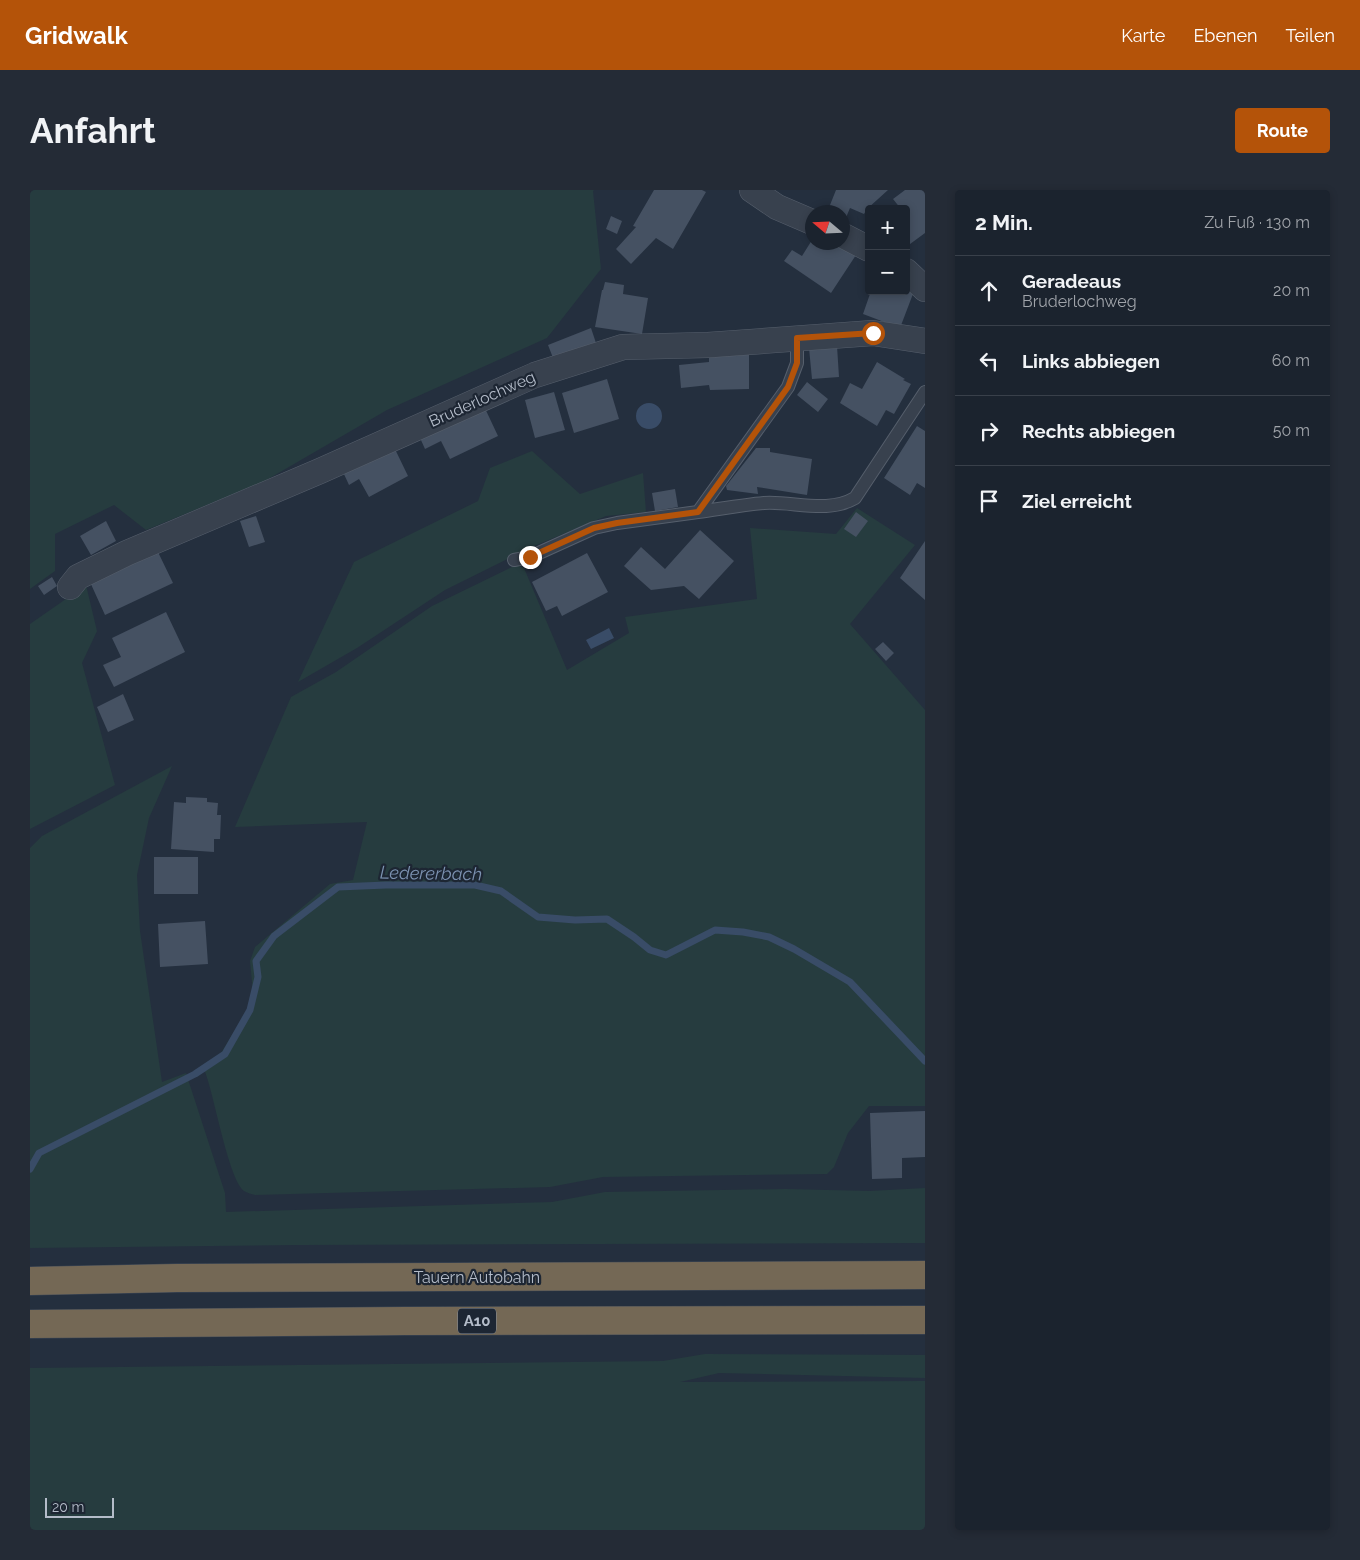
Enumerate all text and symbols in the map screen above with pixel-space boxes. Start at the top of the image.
text: Gridwalk [25,21,128,50]
text: Karte [1121,25,1165,46]
text: Ebenen [1193,25,1258,46]
text: Teilen [1286,25,1335,46]
button: Route [1235,108,1330,153]
text: Anfahrt [30,110,156,151]
north arrow [805,205,850,250]
map controls [865,205,910,295]
button: + [865,205,910,250]
text: 2 Min. [975,210,1033,235]
text: Zu Fuß · 130 m [1204,213,1310,232]
button: − [865,250,910,295]
text: Geradeaus [1022,270,1121,292]
icon: ahead [975,277,1003,305]
text: 20 m [1273,281,1310,300]
text: Bruderlochweg [1022,292,1137,311]
route start [862,322,885,345]
icon: left [975,347,1003,375]
text: Links abbiegen [1022,350,1160,372]
text: 60 m [1272,351,1310,370]
street label: Bruderlochweg [426,367,538,431]
icon: right [975,417,1003,445]
text: Rechts abbiegen [1022,420,1175,442]
text: 50 m [1273,421,1310,440]
icon: arrive [975,487,1003,515]
text: Ziel erreicht [1022,490,1132,512]
route end [519,546,542,569]
water label: Ledererbach [380,862,482,884]
street label: Tauern Autobahn [414,1268,540,1287]
road number: A10 [458,1308,496,1334]
scale bar [45,1495,114,1518]
text: 20 m [52,1499,84,1515]

